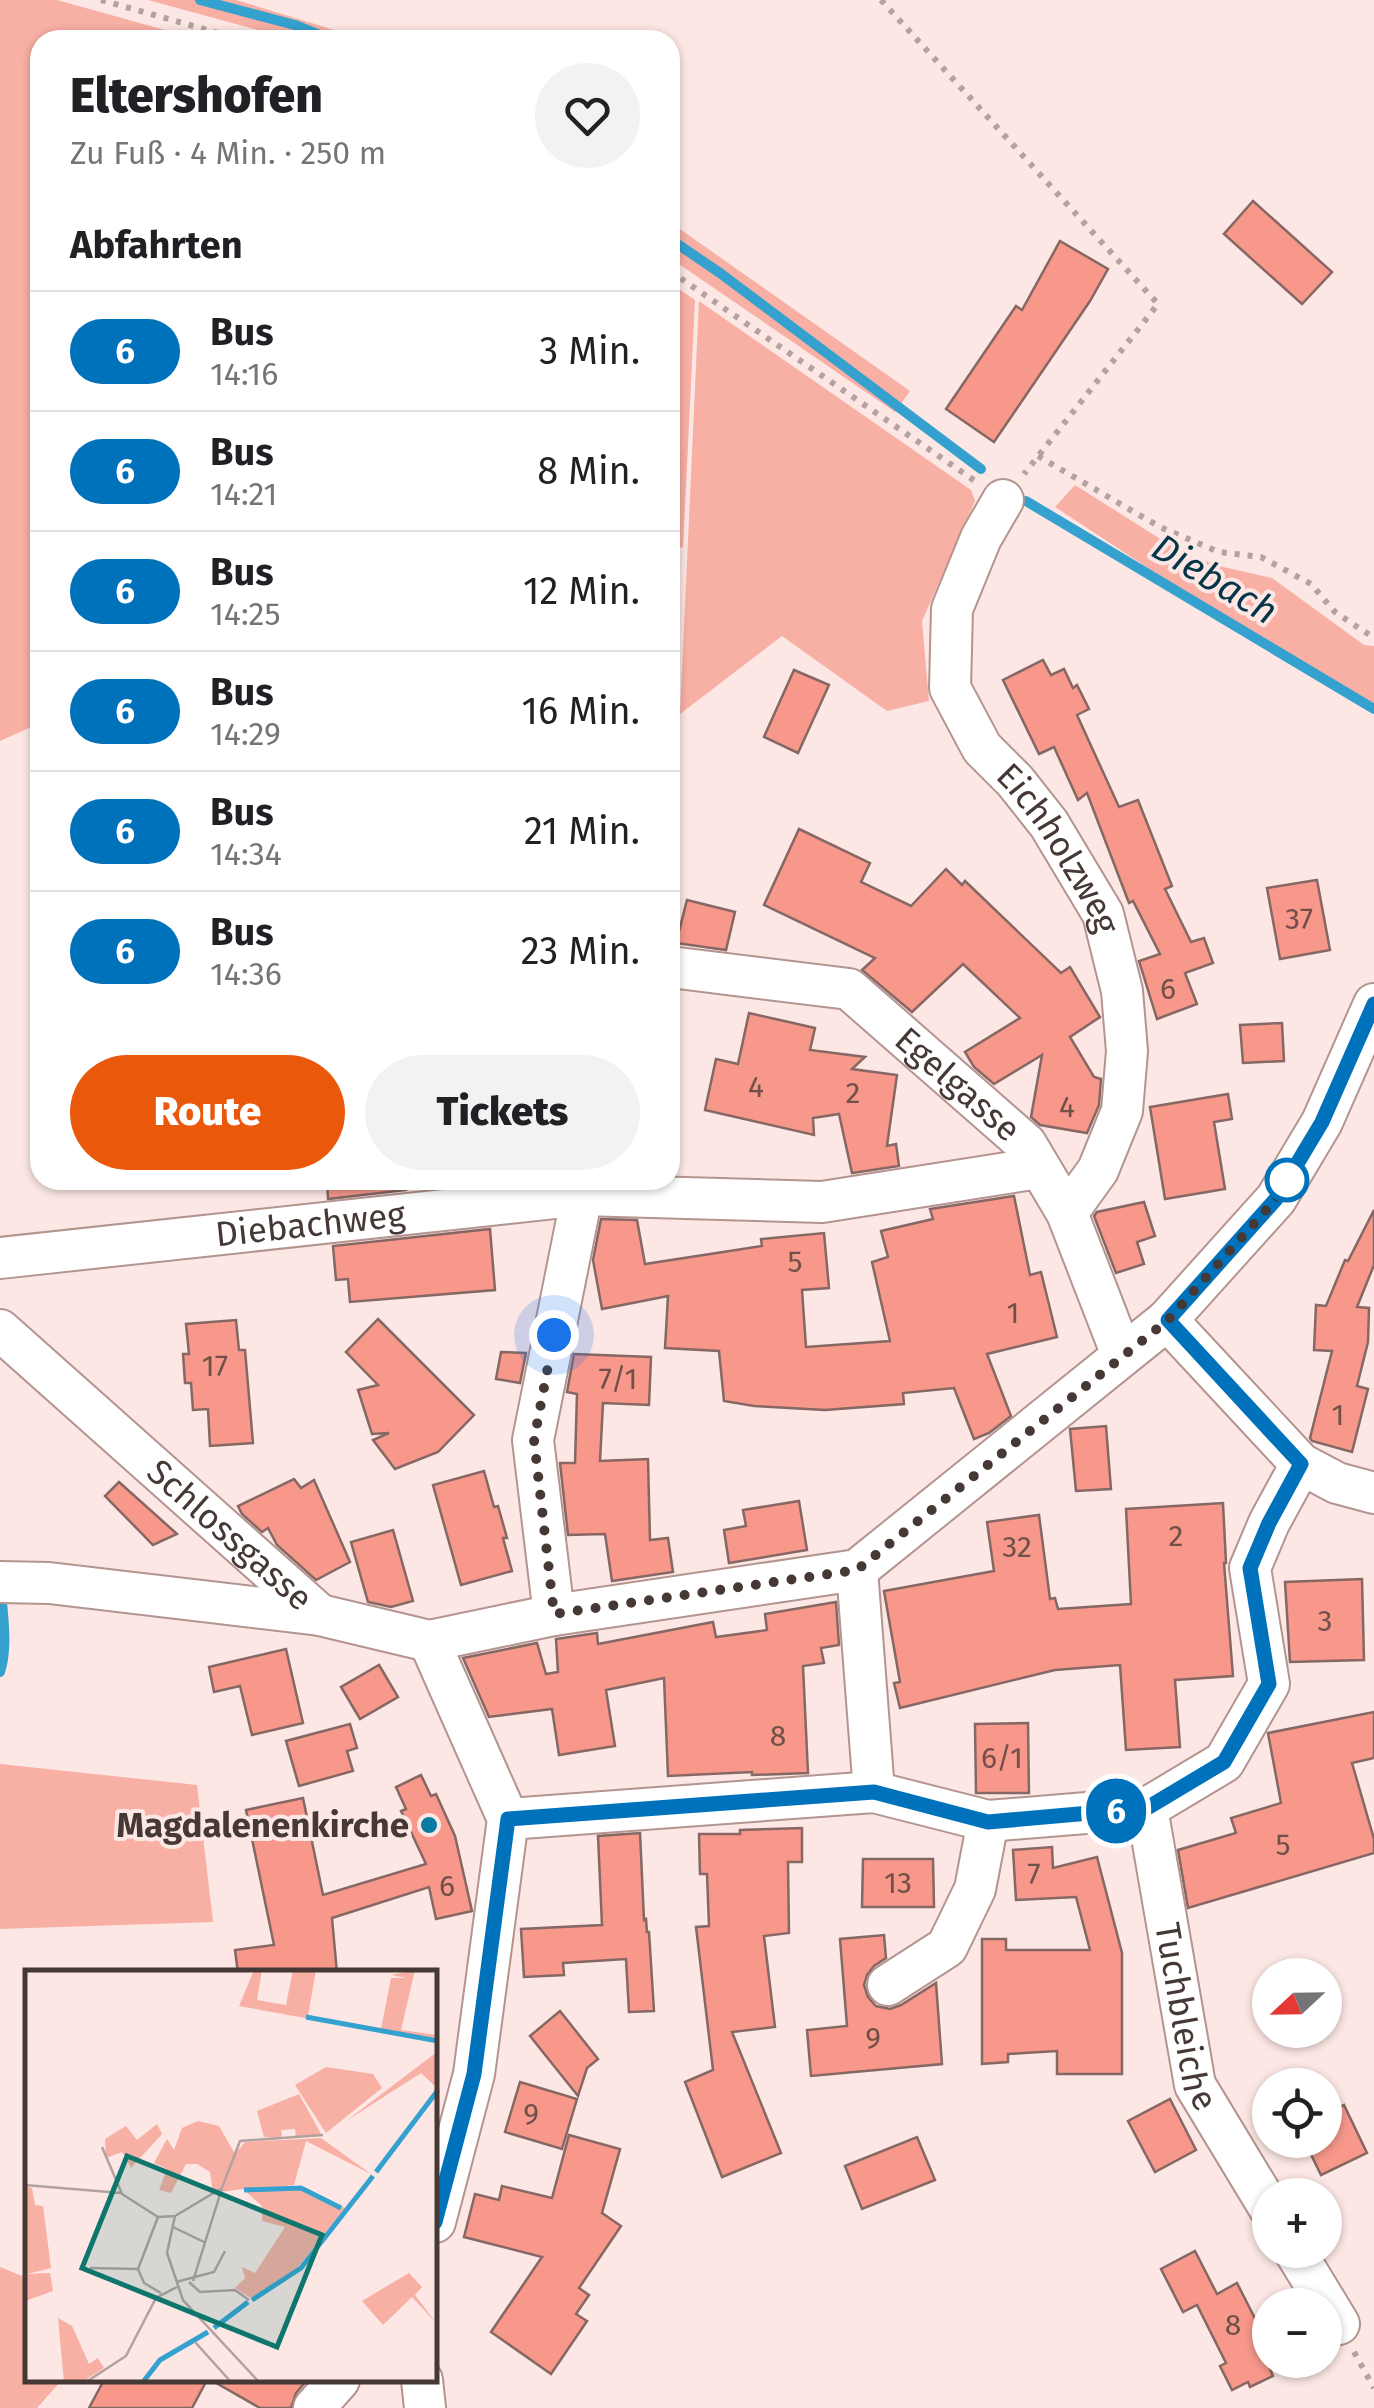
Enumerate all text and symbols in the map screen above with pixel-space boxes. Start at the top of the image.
button: heart [535,63,640,168]
text: Eltershofen [70,67,323,125]
text: Zu Fuß · 4 Min. · 250 m [70,134,386,172]
text: Abfahrten [70,222,243,268]
text: Bus [210,309,274,355]
text: 3 Min. [539,328,640,374]
text: 6 [115,330,135,372]
text: 14:16 [210,355,278,393]
text: Bus [210,429,274,475]
text: 8 Min. [537,448,640,494]
text: 6 [115,450,135,492]
text: 14:21 [210,475,277,513]
water label: Diebach [1144,524,1286,634]
text: Bus [210,549,274,595]
text: 12 Min. [523,568,640,614]
text: 6 [115,570,135,612]
text: 14:25 [210,595,280,633]
text: Bus [210,669,274,715]
text: 16 Min. [522,688,640,734]
text: 6 [115,690,135,732]
text: 14:29 [210,715,281,753]
street label: Eichholzweg [988,754,1128,938]
text: Bus [210,789,274,835]
text: 21 Min. [524,808,640,854]
text: 6 [115,810,135,852]
text: 14:34 [210,835,282,873]
house number: 37 [1285,901,1313,937]
text: Bus [210,909,274,955]
text: 23 Min. [521,928,640,974]
text: 6 [115,930,135,972]
text: 14:36 [210,955,282,993]
house number: 6 [1160,971,1176,1007]
street label: Egelgasse [887,1018,1029,1150]
button: Route [70,1055,345,1170]
button: Tickets [365,1055,640,1170]
house number: 4 [748,1069,764,1105]
house number: 2 [846,1075,860,1111]
house number: 4 [1059,1089,1075,1125]
unlabelled marker [1266,1159,1308,1201]
street label: Diebachweg [213,1193,408,1256]
house number: 5 [787,1244,803,1280]
house number: 1 [1007,1295,1020,1331]
your location [529,1310,579,1360]
house number: 17 [202,1348,228,1384]
house number: 7/1 [599,1361,637,1397]
house number: 1 [1332,1397,1345,1433]
street label: Schlossgasse [139,1450,321,1619]
house number: 2 [1169,1518,1183,1554]
house number: 32 [1002,1529,1032,1565]
house number: 3 [1318,1603,1332,1639]
house number: 8 [770,1718,786,1754]
house number: 6/1 [981,1740,1023,1776]
line badge: 6 [1084,1778,1148,1844]
text: 6 [1106,1790,1126,1832]
place label: Magdalenenkirche [117,1804,409,1846]
marker: Magdalenenkirche [418,1814,440,1836]
house number: 5 [1275,1827,1291,1863]
house number: 7 [1027,1856,1041,1892]
house number: 13 [884,1865,912,1901]
house number: 6 [439,1868,455,1904]
street label: Tuchbleiche [1146,1919,1226,2118]
north arrow [1252,1958,1342,2048]
map controls [1252,1958,1342,2378]
inset map [25,1970,438,2383]
house number: 9 [865,2020,881,2056]
button: locate [1252,2068,1342,2158]
house number: 9 [523,2096,539,2132]
button: + [1252,2178,1342,2268]
button: − [1252,2288,1342,2378]
house number: 8 [1225,2307,1241,2343]

